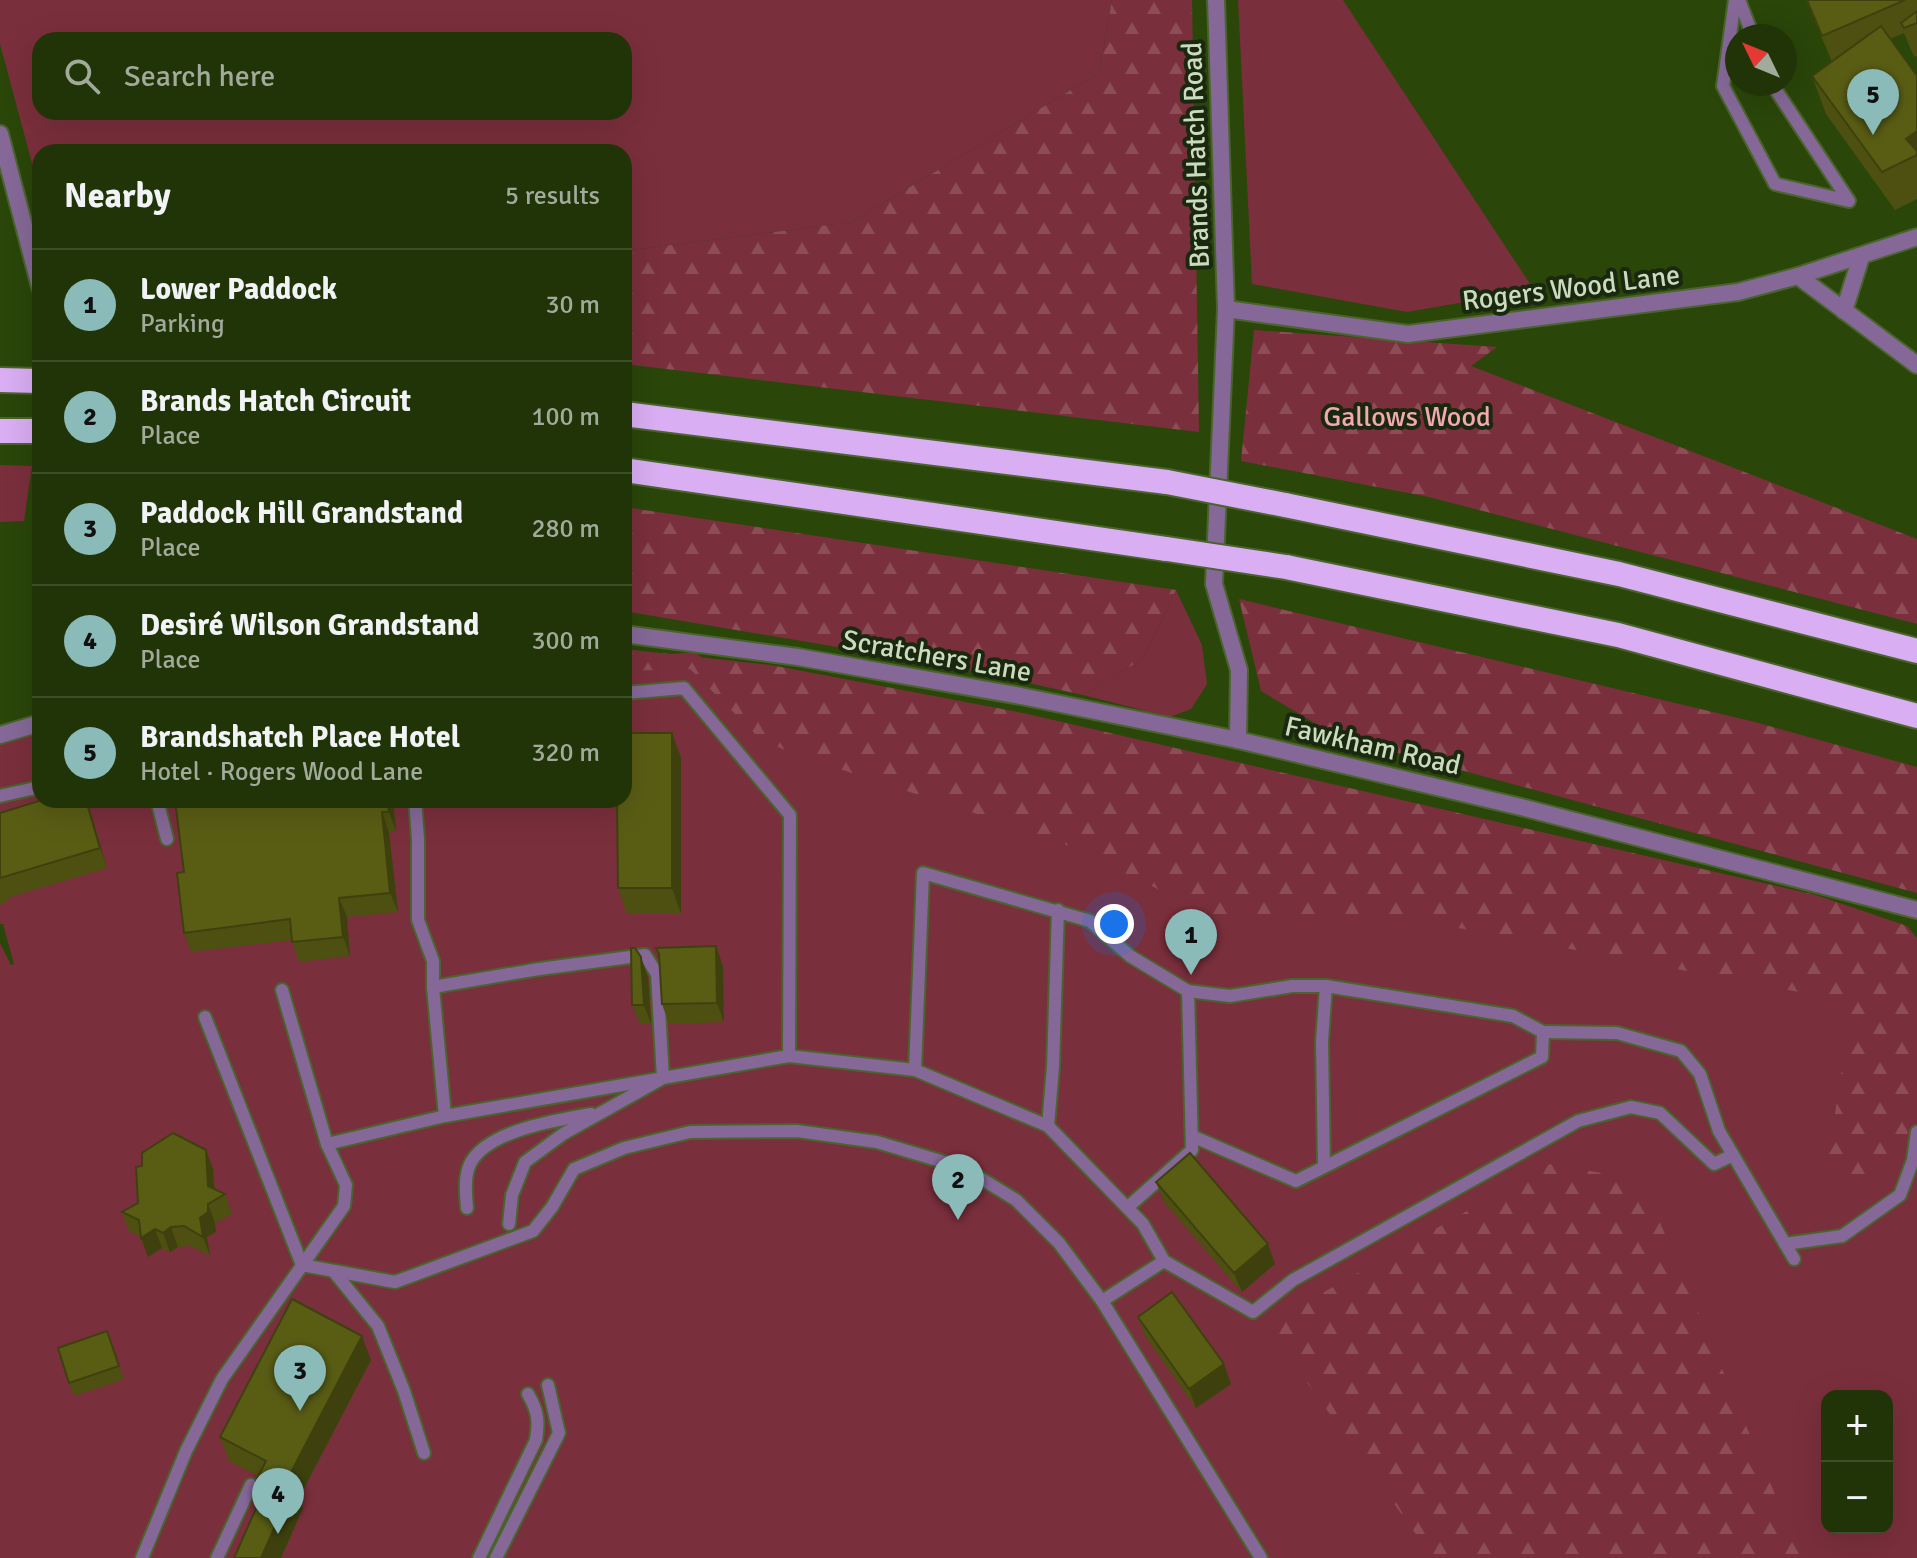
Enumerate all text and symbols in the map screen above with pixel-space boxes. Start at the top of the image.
north arrow [1725,24,1797,96]
search box [32,32,632,120]
street label: Brands Hatch Road [1175,41,1217,269]
icon: search [60,54,104,98]
text: Search here [124,58,275,95]
pin: 5 [1847,69,1899,135]
text: Nearby [64,175,171,217]
text: 5 results [505,180,600,212]
street label: Rogers Wood Lane [1460,258,1682,318]
text: Lower Paddock [140,271,337,308]
text: 1 [83,289,97,321]
text: 30 m [545,289,600,321]
text: Parking [140,308,225,340]
text: Brands Hatch Circuit [140,383,411,420]
park label: Gallows Wood [1323,400,1491,434]
text: 2 [83,401,97,433]
text: 100 m [531,401,600,433]
text: Place [140,420,201,452]
text: Paddock Hill Grandstand [140,495,463,532]
text: 3 [83,513,97,545]
text: 280 m [531,513,600,545]
text: Place [140,532,201,564]
text: Desiré Wilson Grandstand [140,607,479,644]
street label: Scratchers Lane [840,623,1034,689]
text: 4 [83,625,97,657]
text: 300 m [531,625,600,657]
text: Place [140,644,201,676]
street label: Fawkham Road [1281,709,1464,783]
text: Brandshatch Place Hotel [140,719,460,756]
text: 5 [83,737,97,769]
text: 320 m [531,737,600,769]
text: Hotel · Rogers Wood Lane [140,756,423,788]
your location [1094,904,1134,944]
pin: 1 [1165,909,1217,975]
pin: 2 [932,1154,984,1220]
pin: 3 [274,1345,326,1411]
map controls [1821,1390,1893,1534]
button: + [1821,1390,1893,1462]
button: − [1821,1462,1893,1534]
pin: 4 [252,1468,304,1534]

